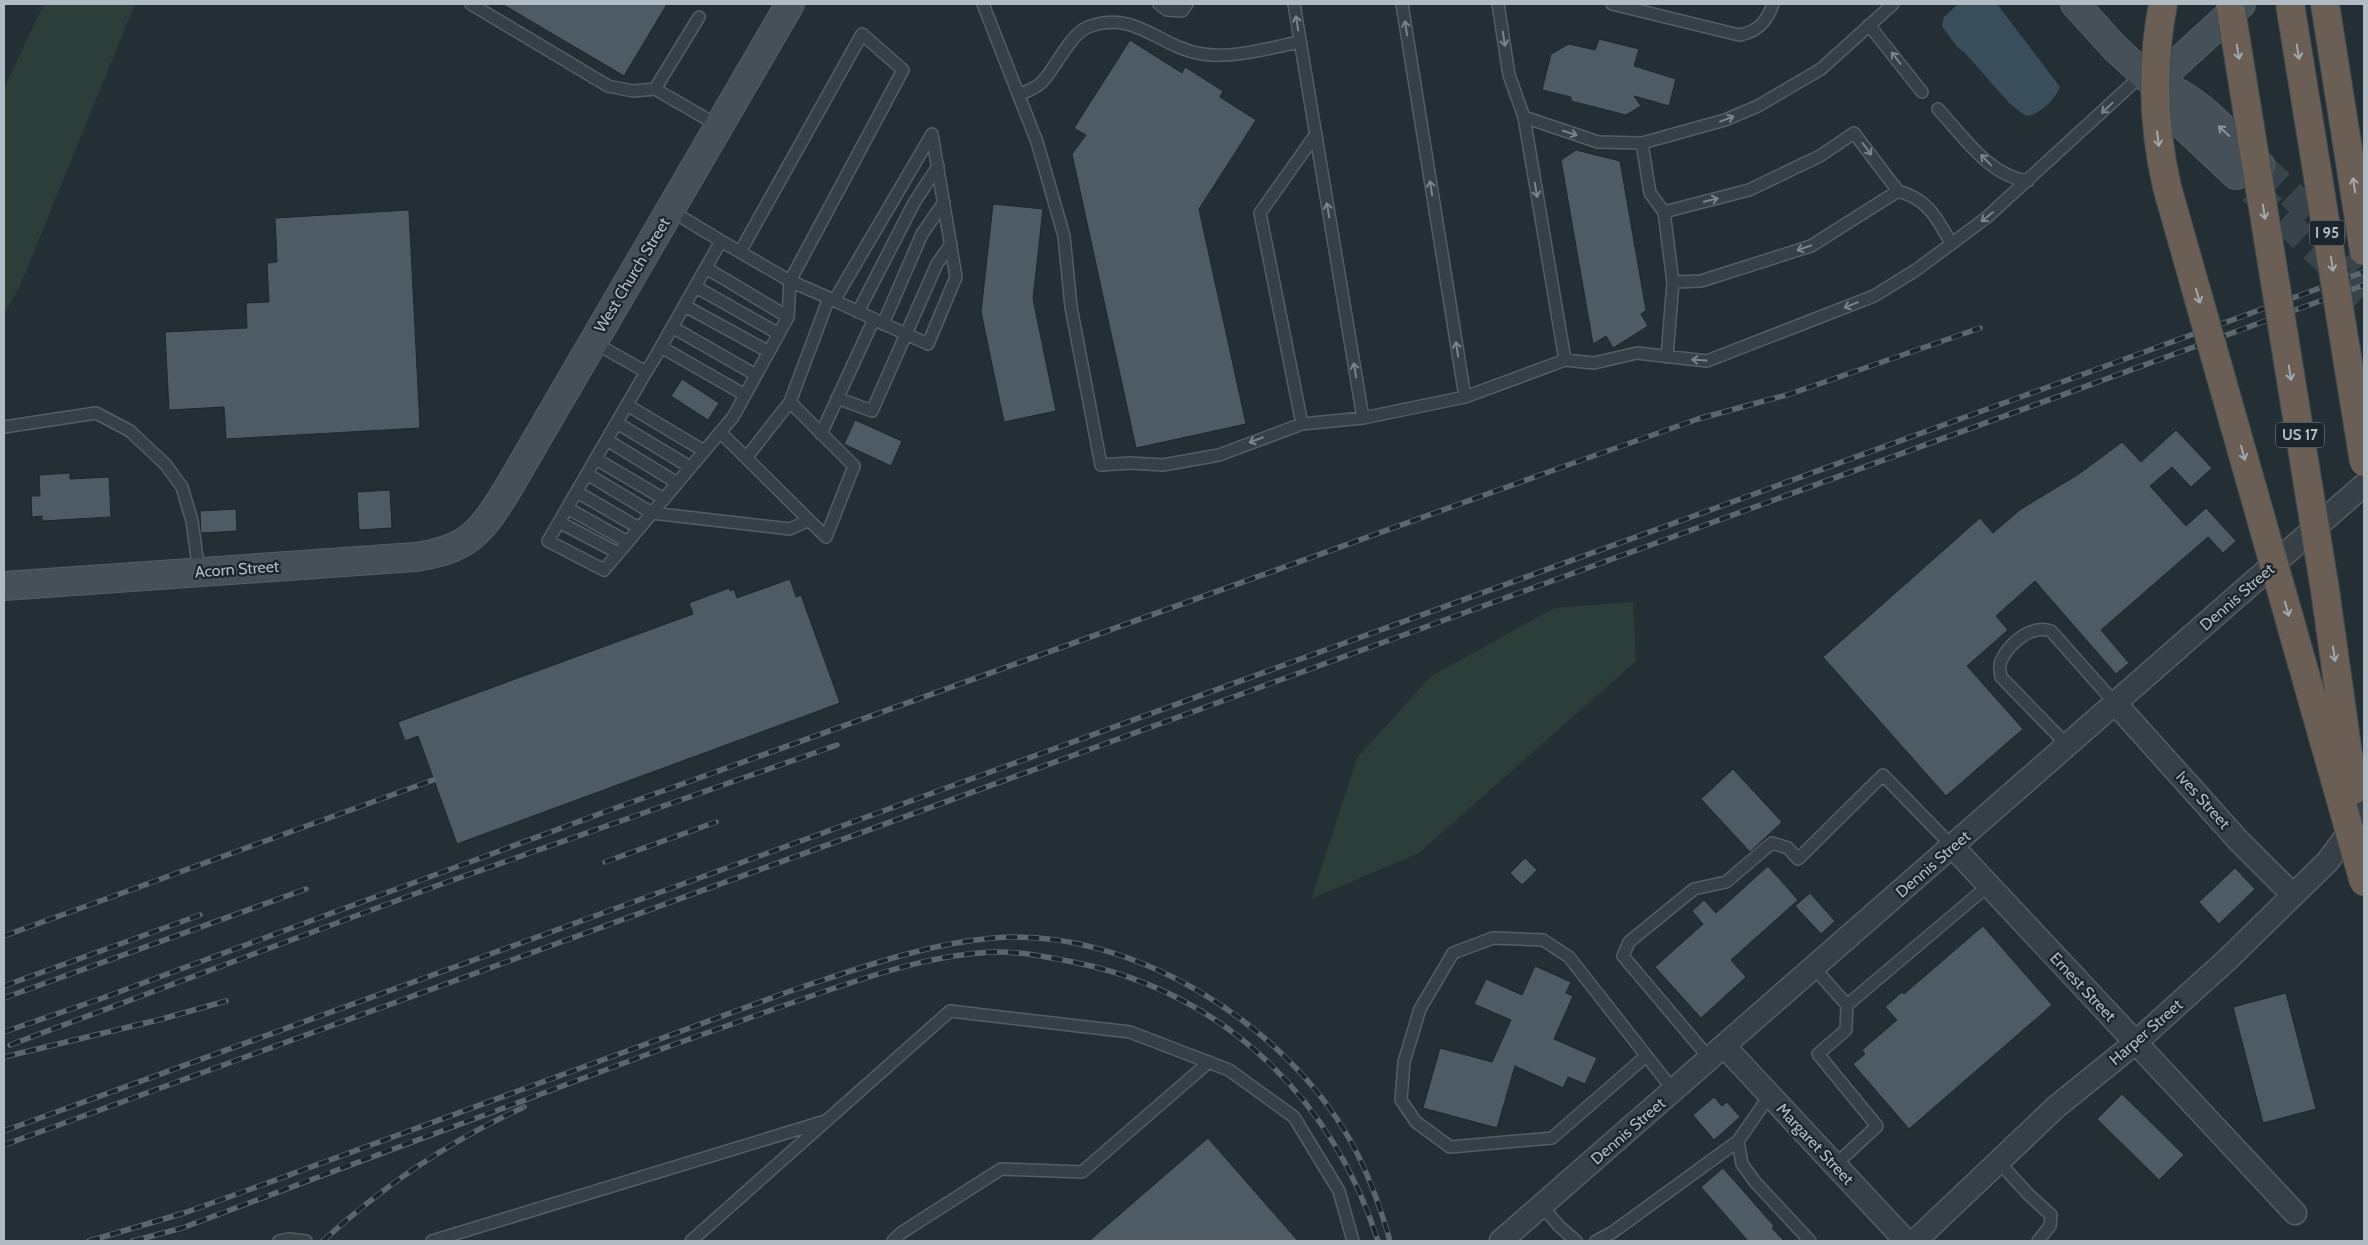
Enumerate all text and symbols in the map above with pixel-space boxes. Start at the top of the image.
one-way arrow [1292,15,1302,31]
one-way arrow [1400,20,1410,36]
one-way arrow [1499,31,1509,47]
one-way arrow [2233,44,2243,60]
one-way arrow [2293,44,2303,60]
one-way arrow [1891,51,1901,65]
one-way arrow [2101,101,2114,113]
one-way arrow [1719,114,1734,123]
one-way arrow [2218,125,2230,137]
one-way arrow [1561,128,1577,138]
one-way arrow [2153,131,2163,147]
one-way arrow [1861,142,1872,155]
one-way arrow [1980,153,1992,166]
one-way arrow [2348,178,2358,194]
one-way arrow [1426,181,1436,197]
one-way arrow [1532,182,1542,198]
one-way arrow [1702,194,1718,204]
one-way arrow [1323,202,1333,218]
one-way arrow [2259,204,2269,220]
one-way arrow [1981,211,1994,222]
street label: West Church Street [590,214,674,336]
road number: I 95 [2310,220,2344,246]
one-way arrow [1797,244,1812,253]
one-way arrow [2327,256,2337,272]
one-way arrow [2194,288,2203,304]
one-way arrow [1844,301,1859,310]
one-way arrow [1451,341,1461,357]
one-way arrow [1691,355,1707,364]
one-way arrow [1350,362,1360,378]
one-way arrow [2285,364,2295,380]
road number: US 17 [2276,422,2324,448]
one-way arrow [1249,436,1264,446]
one-way arrow [2238,444,2248,460]
street label: Acorn Street [194,557,280,581]
street label: Dennis Street [2196,559,2279,634]
one-way arrow [2283,600,2293,616]
one-way arrow [2329,646,2339,662]
street label: Ives Street [2172,767,2234,833]
street label: Dennis Street [1892,826,1975,901]
street label: Ernest Street [2046,948,2120,1026]
street label: Harper Street [2106,995,2187,1069]
street label: Dennis Street [1587,1093,1670,1168]
street label: Margaret Street [1772,1099,1858,1189]

